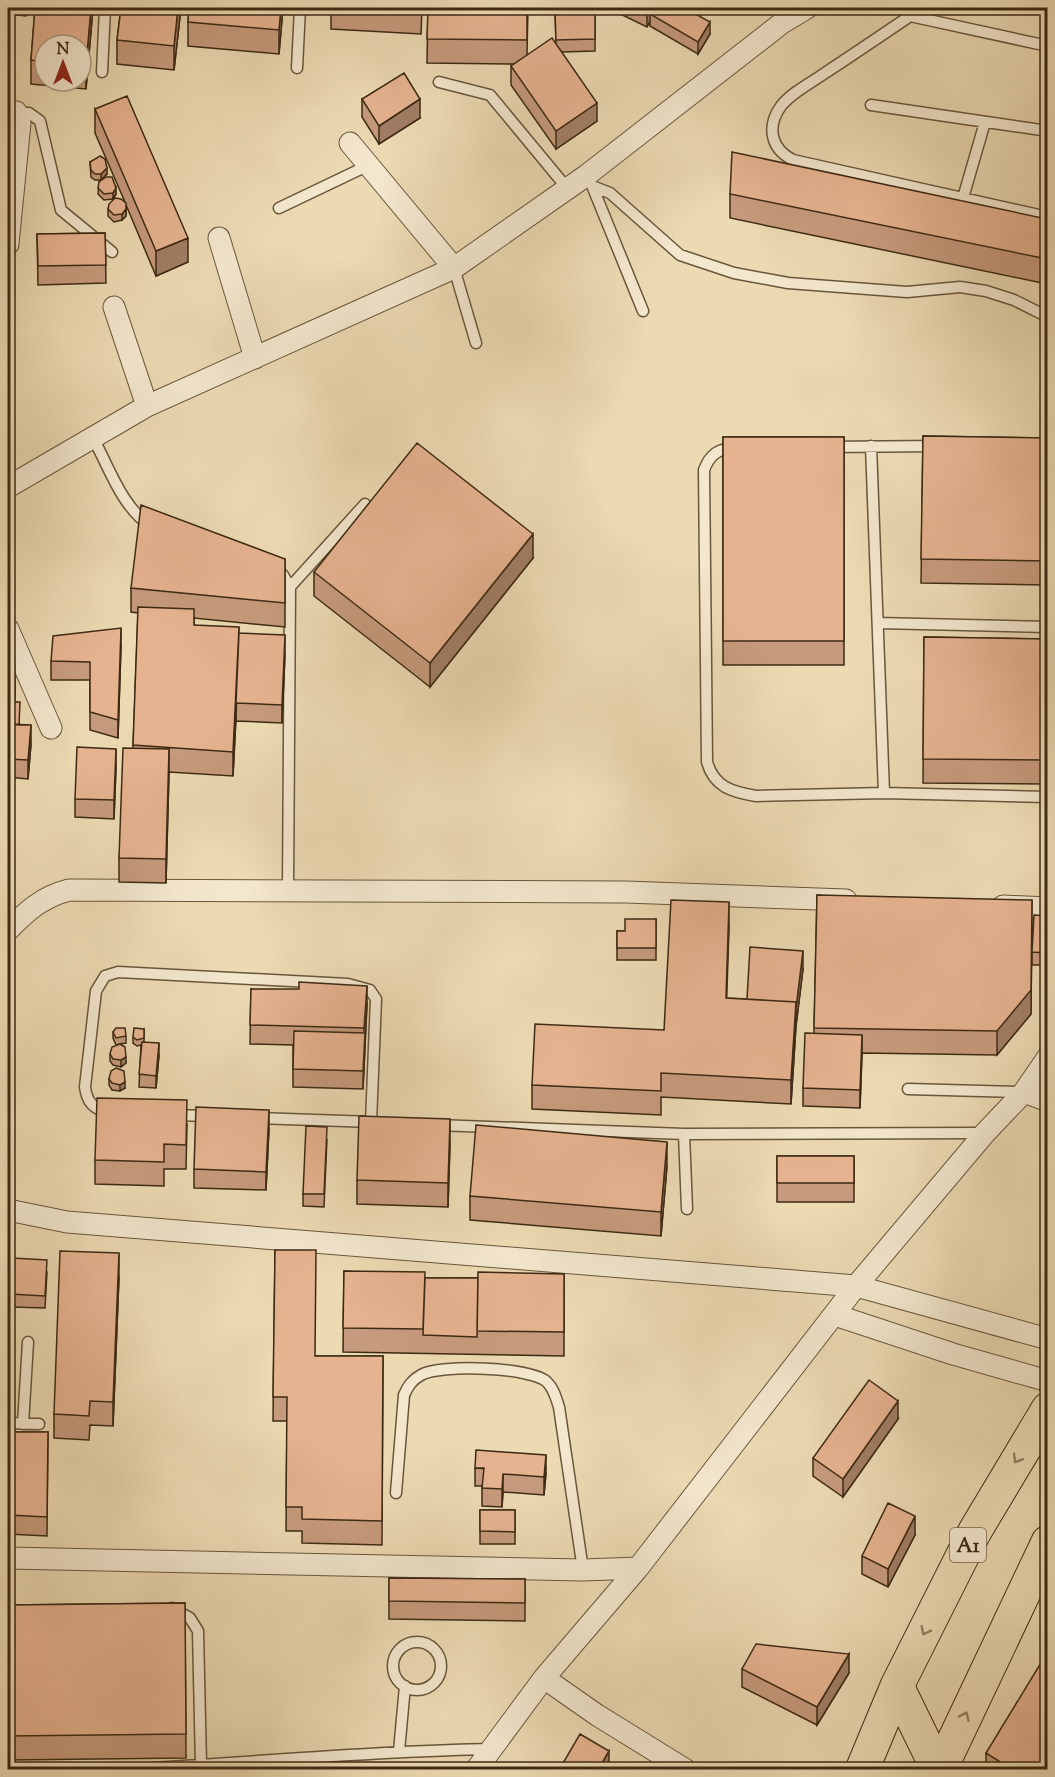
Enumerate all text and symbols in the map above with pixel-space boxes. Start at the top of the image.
north arrow [33,33,93,93]
text: N [57,39,70,62]
one-way arrow [1013,1453,1025,1463]
road number: A1 [950,1528,986,1562]
one-way arrow [921,1624,932,1635]
one-way arrow [957,1712,969,1723]

